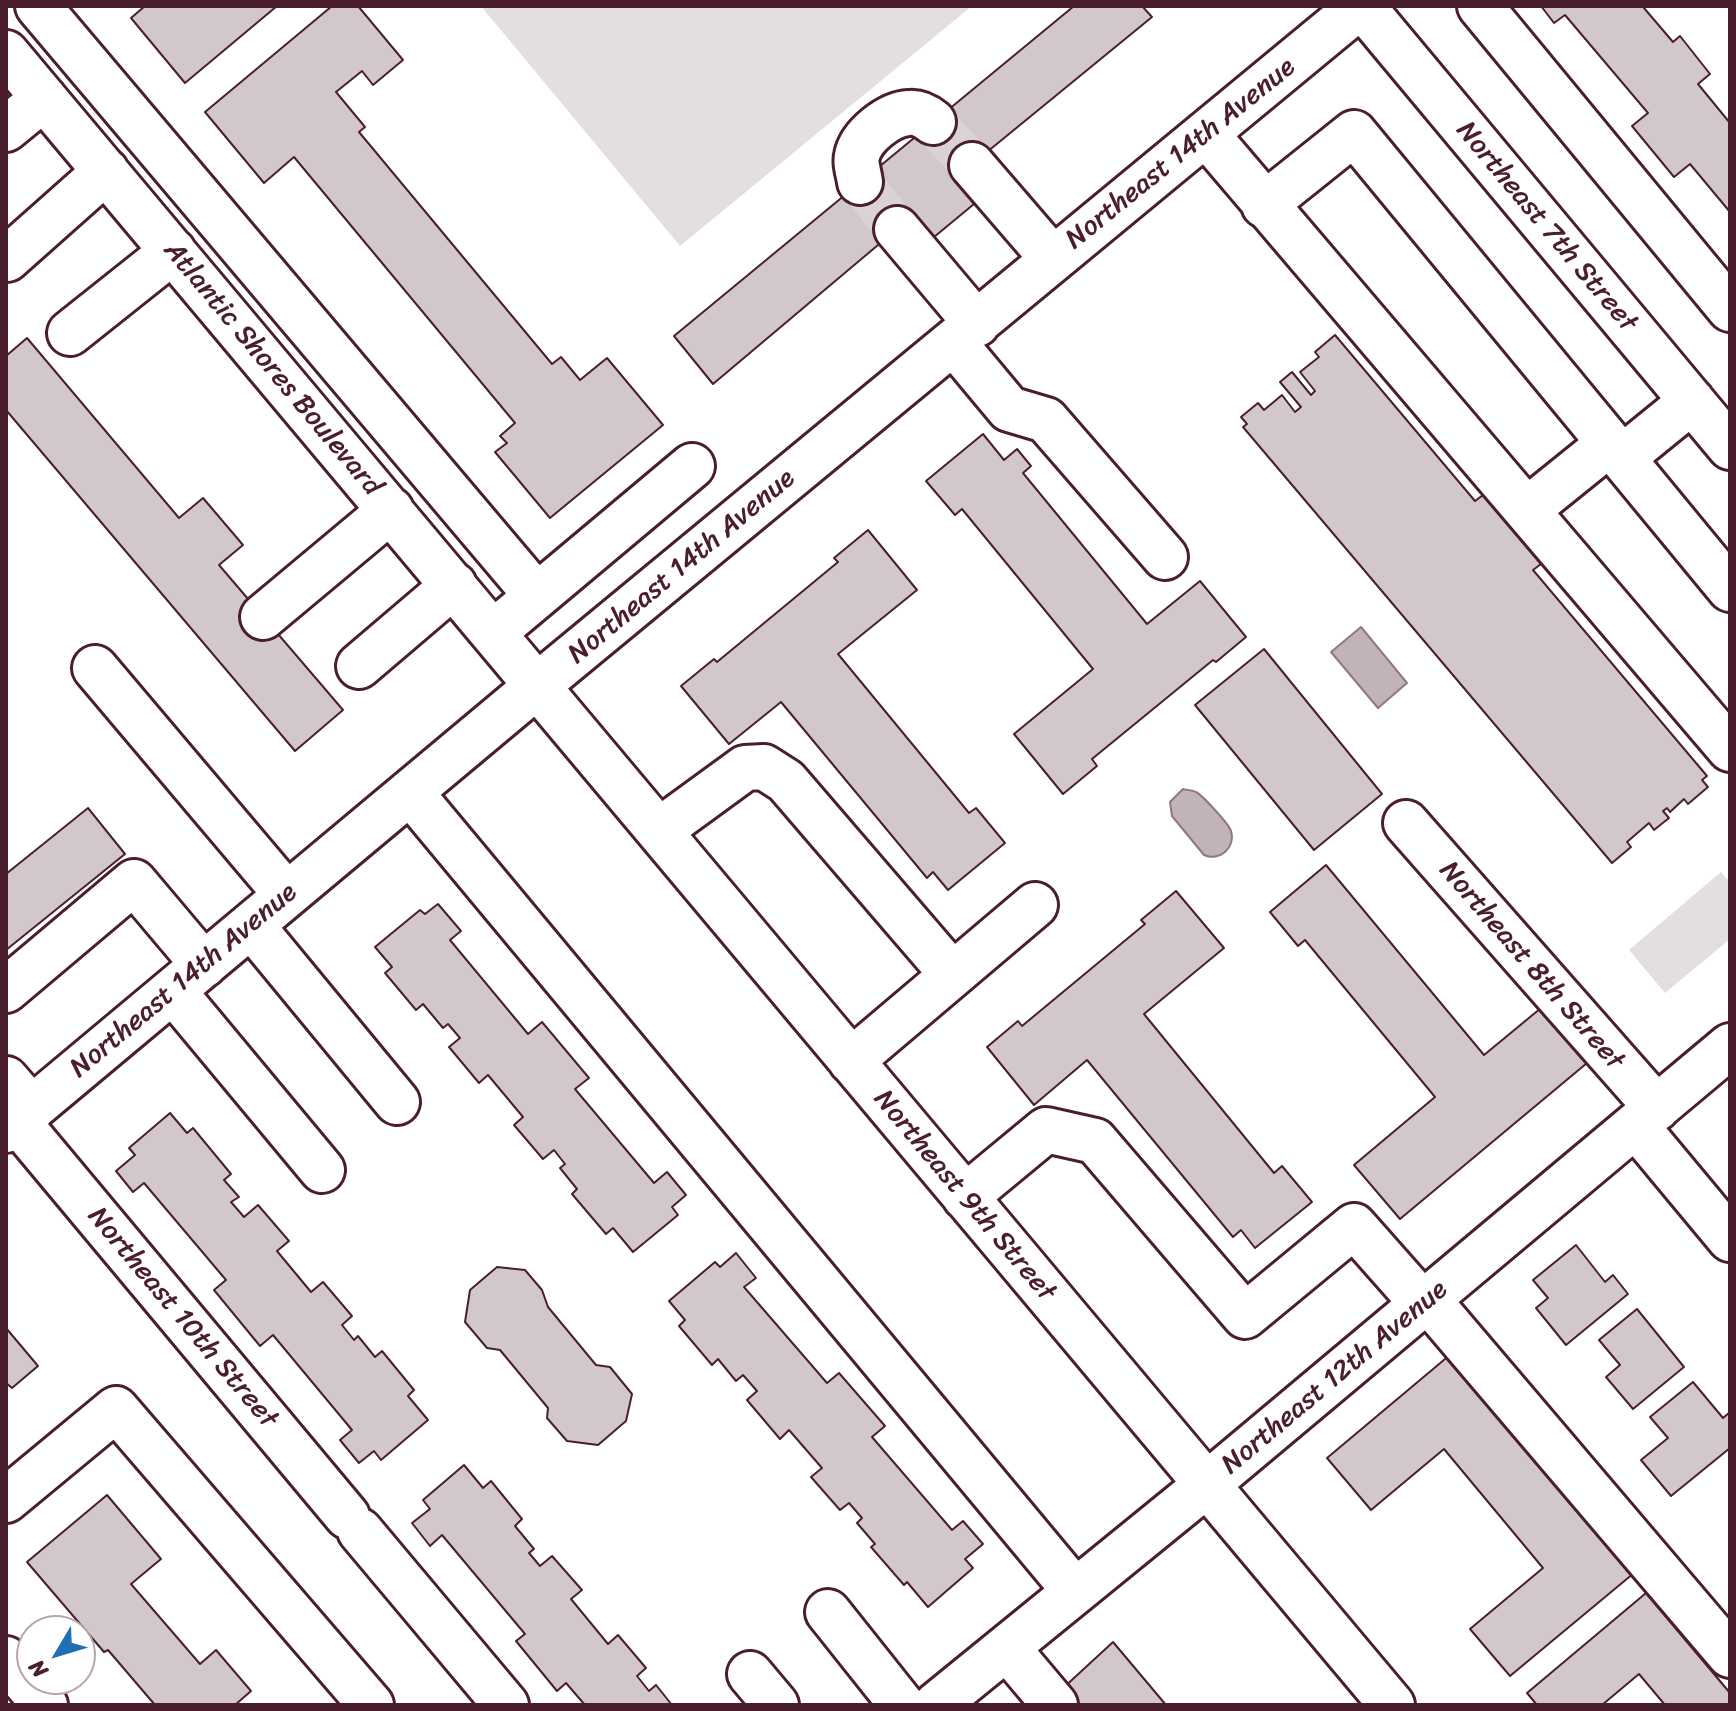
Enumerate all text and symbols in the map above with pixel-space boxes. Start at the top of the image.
street label: Northeast 14th Avenue [1059,51,1303,257]
street label: Northeast 7th Street [1448,115,1644,339]
street label: Atlantic Shores Boulevard [156,235,388,503]
street label: Northeast 14th Avenue [562,462,802,672]
street label: Northeast 8th Street [1431,855,1631,1077]
street label: Northeast 14th Avenue [64,876,304,1086]
street label: Northeast 9th Street [866,1083,1062,1309]
street label: Northeast 10th Street [80,1201,284,1435]
street label: Northeast 12th Avenue [1215,1274,1455,1482]
north arrow [16,1615,96,1695]
text: N [18,1651,58,1687]

